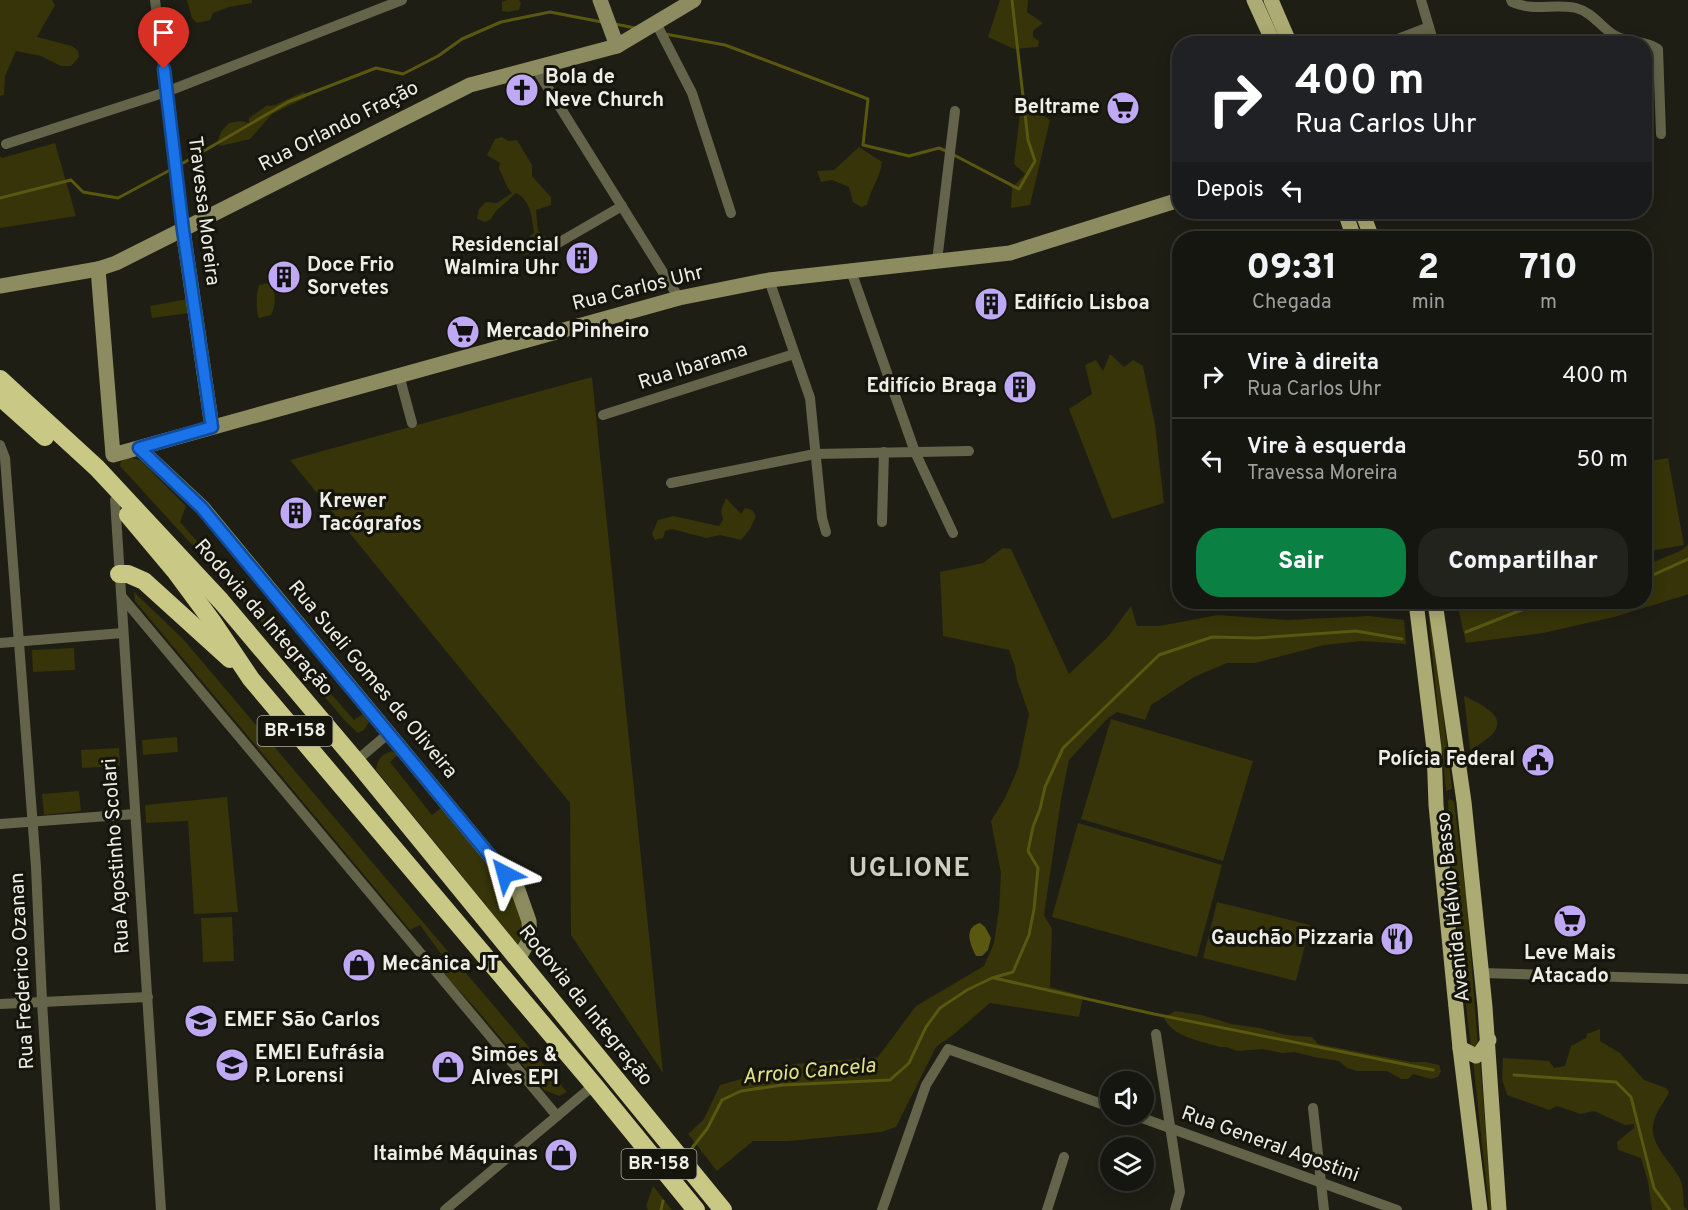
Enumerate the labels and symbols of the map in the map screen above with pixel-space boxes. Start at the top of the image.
pin [138,7,189,69]
place label: Bola de Neve Church [545,65,664,114]
church icon: Bola de Neve Church [504,72,540,108]
street label: Rua Orlando Fração [255,75,423,179]
supermarket icon: Beltrame [1105,90,1141,126]
place label: Beltrame [1014,95,1100,121]
street label: Travessa Moreira [181,135,225,287]
place label: Residencial Walmira Uhr [444,233,560,282]
building icon: Residencial Walmira Uhr [564,240,600,276]
place label: Doce Frio Sorvetes [307,253,394,302]
building icon: Doce Frio Sorvetes [266,259,302,295]
street label: Rua Carlos Uhr [570,260,707,318]
building icon: Edifício Lisboa [973,286,1009,322]
place label: Edifício Lisboa [1014,291,1150,317]
supermarket icon: Mercado Pinheiro [445,314,481,350]
place label: Mercado Pinheiro [486,319,649,345]
street label: Rua Ibarama [635,337,751,397]
building icon: Edifício Braga [1002,369,1038,405]
place label: Edifício Braga [866,374,997,400]
place label: Krewer Tacógrafos [319,489,422,538]
building icon: Krewer Tacógrafos [278,495,314,531]
street label: Rodovia da Integração [188,534,338,702]
street label: Rua Sueli Gomes de Oliveira [281,576,463,784]
road number: BR-158 [258,716,332,746]
public building icon: Polícia Federal [1520,742,1556,778]
place label: Polícia Federal [1378,747,1515,773]
street label: Rua Agostinho Scolari [97,757,137,955]
street label: Avenida Hélvio Basso [1431,811,1477,1003]
position arrow [473,842,537,906]
district label: UGLIONE [849,853,971,886]
street label: Rua Frederico Ozanan [5,872,41,1070]
supermarket icon: Leve Mais Atacado [1552,903,1588,939]
street label: Rodovia da Integração [512,920,658,1092]
restaurant icon: Gauchão Pizzaria [1379,921,1415,957]
place label: Gauchão Pizzaria [1211,926,1374,952]
place label: Leve Mais Atacado [1524,941,1616,990]
shop icon: Mecânica JT [341,947,377,983]
place label: Mecânica JT [382,952,499,978]
school or university icon: EMEF São Carlos [183,1003,219,1039]
place label: EMEF São Carlos [224,1008,380,1034]
place label: EMEI Eufrásia P. Lorensi [255,1041,385,1090]
place label: Simões & Alves EPI [471,1043,559,1092]
school or university icon: EMEI Eufrásia P. Lorensi [214,1047,250,1083]
shop icon: Simões & Alves EPI [430,1049,466,1085]
water label: Arroio Cancela [741,1053,877,1091]
street label: Rua General Agostini [1178,1101,1362,1189]
shop icon: Itaimbé Máquinas [543,1137,579,1173]
place label: Itaimbé Máquinas [373,1142,538,1168]
road number: BR-158 [622,1149,696,1179]

